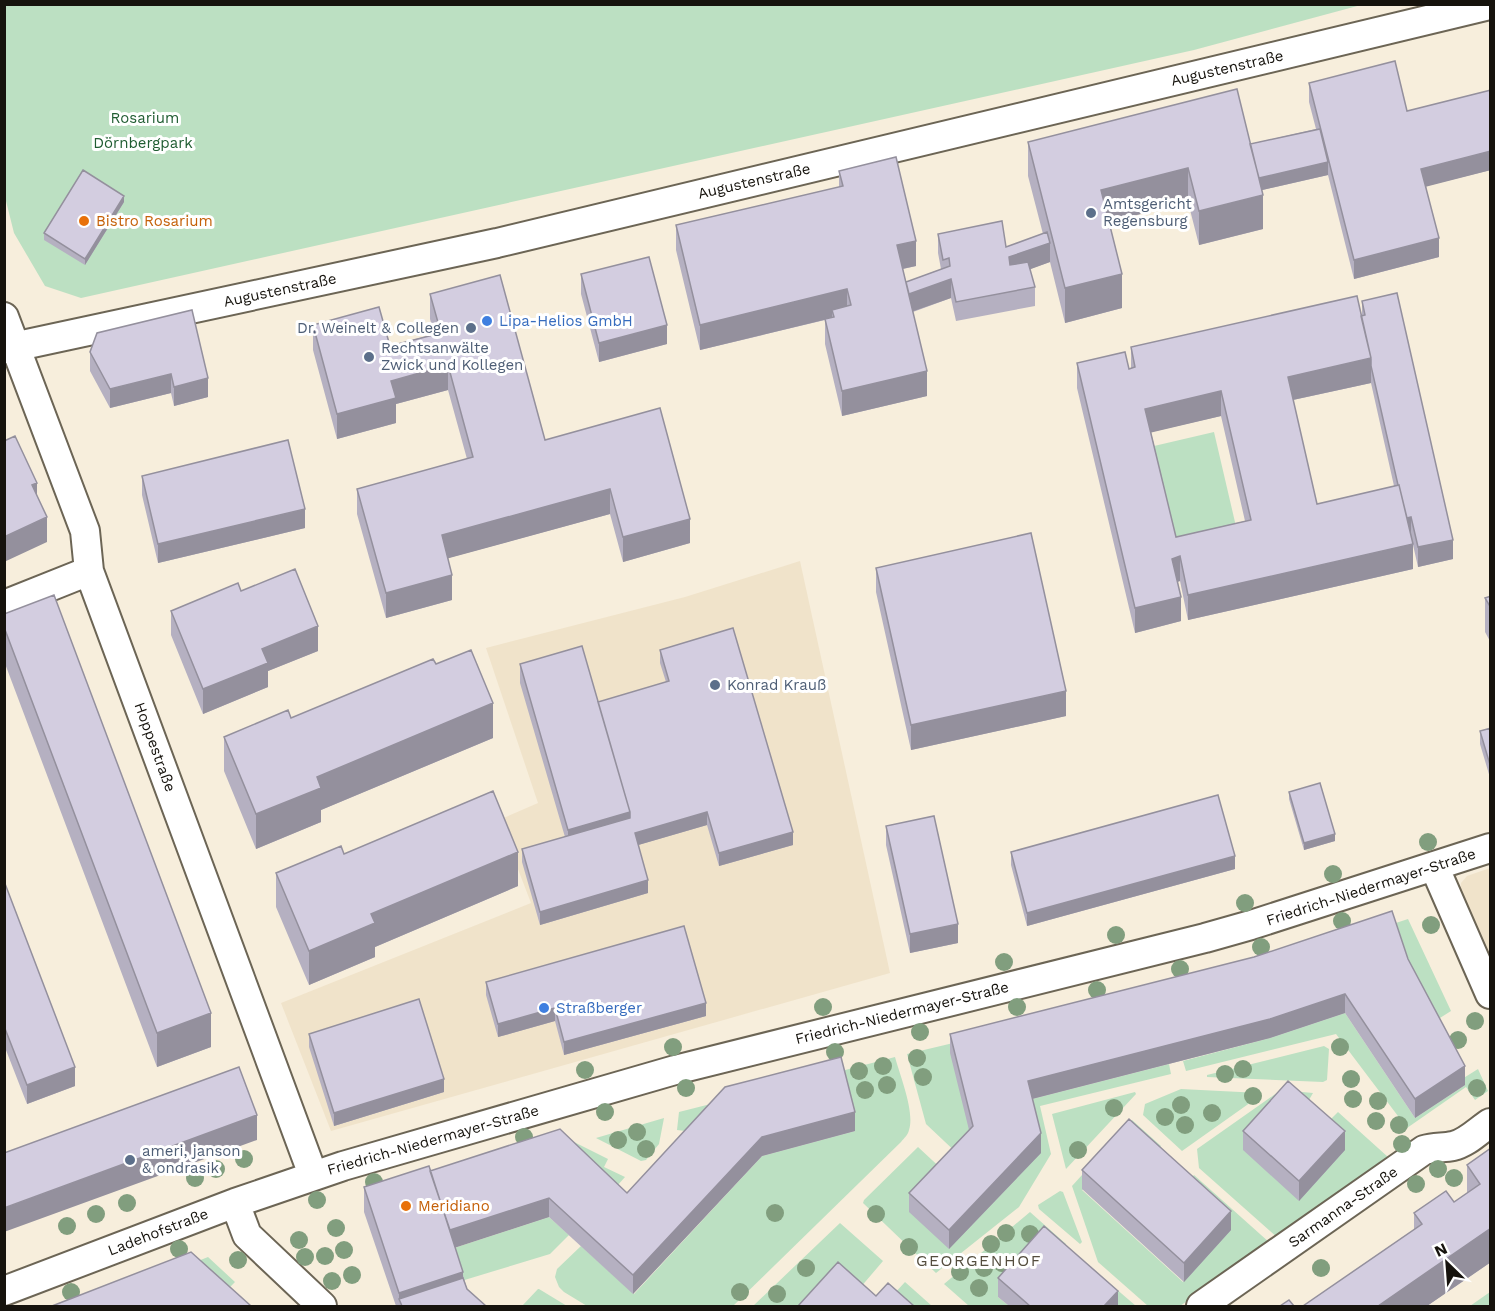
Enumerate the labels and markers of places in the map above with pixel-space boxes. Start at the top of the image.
place label: Amtsgericht Regensburg [1103,195,1193,230]
marker: Amtsgericht Regensburg [1084,206,1098,220]
place label: Bistro Rosarium [96,212,213,230]
marker: Bistro Rosarium [77,214,91,228]
place label: Lipa-Helios GmbH [499,312,633,330]
marker: Lipa-Helios GmbH [480,314,494,328]
place label: Dr. Weinelt & Collegen [297,319,459,337]
marker: Dr. Weinelt & Collegen [464,321,478,335]
place label: Rechtsanwälte Zwick und Kollegen [381,339,523,374]
marker: Rechtsanwälte Zwick und Kollegen [362,350,376,364]
place label: Konrad Krauß [727,676,826,694]
marker: Konrad Krauß [708,678,722,692]
place label: Straßberger [556,999,642,1017]
marker: Straßberger [537,1001,551,1015]
place label: ameri, janson & ondrasik [142,1142,241,1177]
marker: ameri, janson & ondrasik [123,1153,137,1167]
place label: Meridiano [418,1197,490,1215]
marker: Meridiano [399,1199,413,1213]

